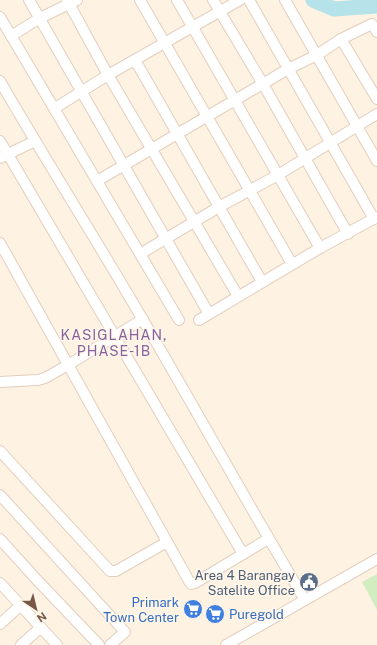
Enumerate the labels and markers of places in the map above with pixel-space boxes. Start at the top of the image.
place label: Area 4 Barangay Satelite Office [195,568,295,598]
public building icon: Area 4 Barangay Satelite Office [298,571,320,593]
place label: Primark Town Center [103,595,179,625]
supermarket icon: Primark Town Center [182,598,204,620]
supermarket icon: Puregold [204,603,226,625]
place label: Puregold [229,607,284,622]

